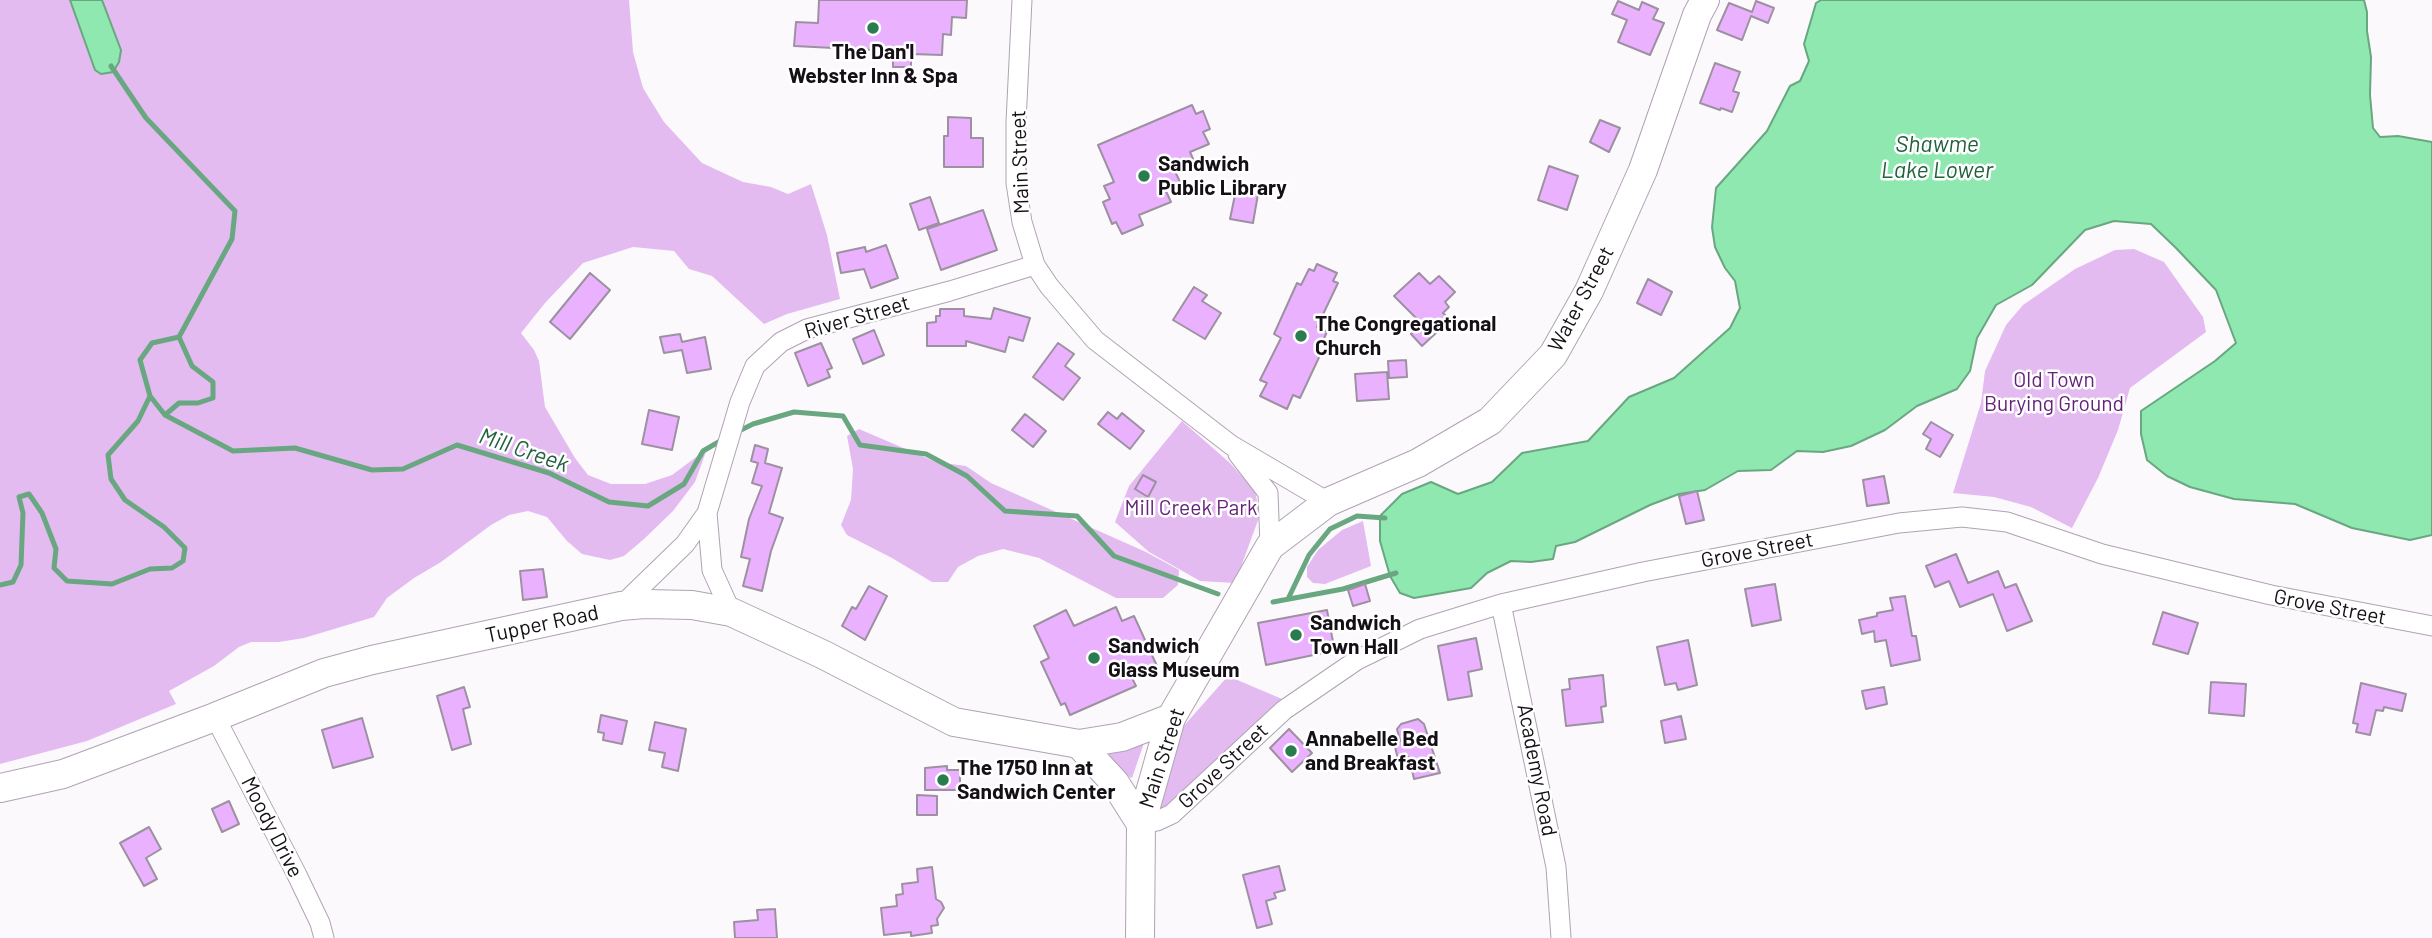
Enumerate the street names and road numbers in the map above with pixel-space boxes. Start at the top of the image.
street label: Main Street [1006,110,1034,214]
street label: Water Street [1543,242,1619,356]
street label: River Street [802,290,912,344]
street label: Grove Street [1699,527,1815,573]
street label: Grove Street [2272,584,2388,630]
street label: Tupper Road [483,600,601,648]
street label: Academy Road [1512,702,1562,838]
street label: Main Street [1134,705,1190,811]
street label: Grove Street [1173,718,1273,814]
street label: Moody Drive [236,772,308,882]

